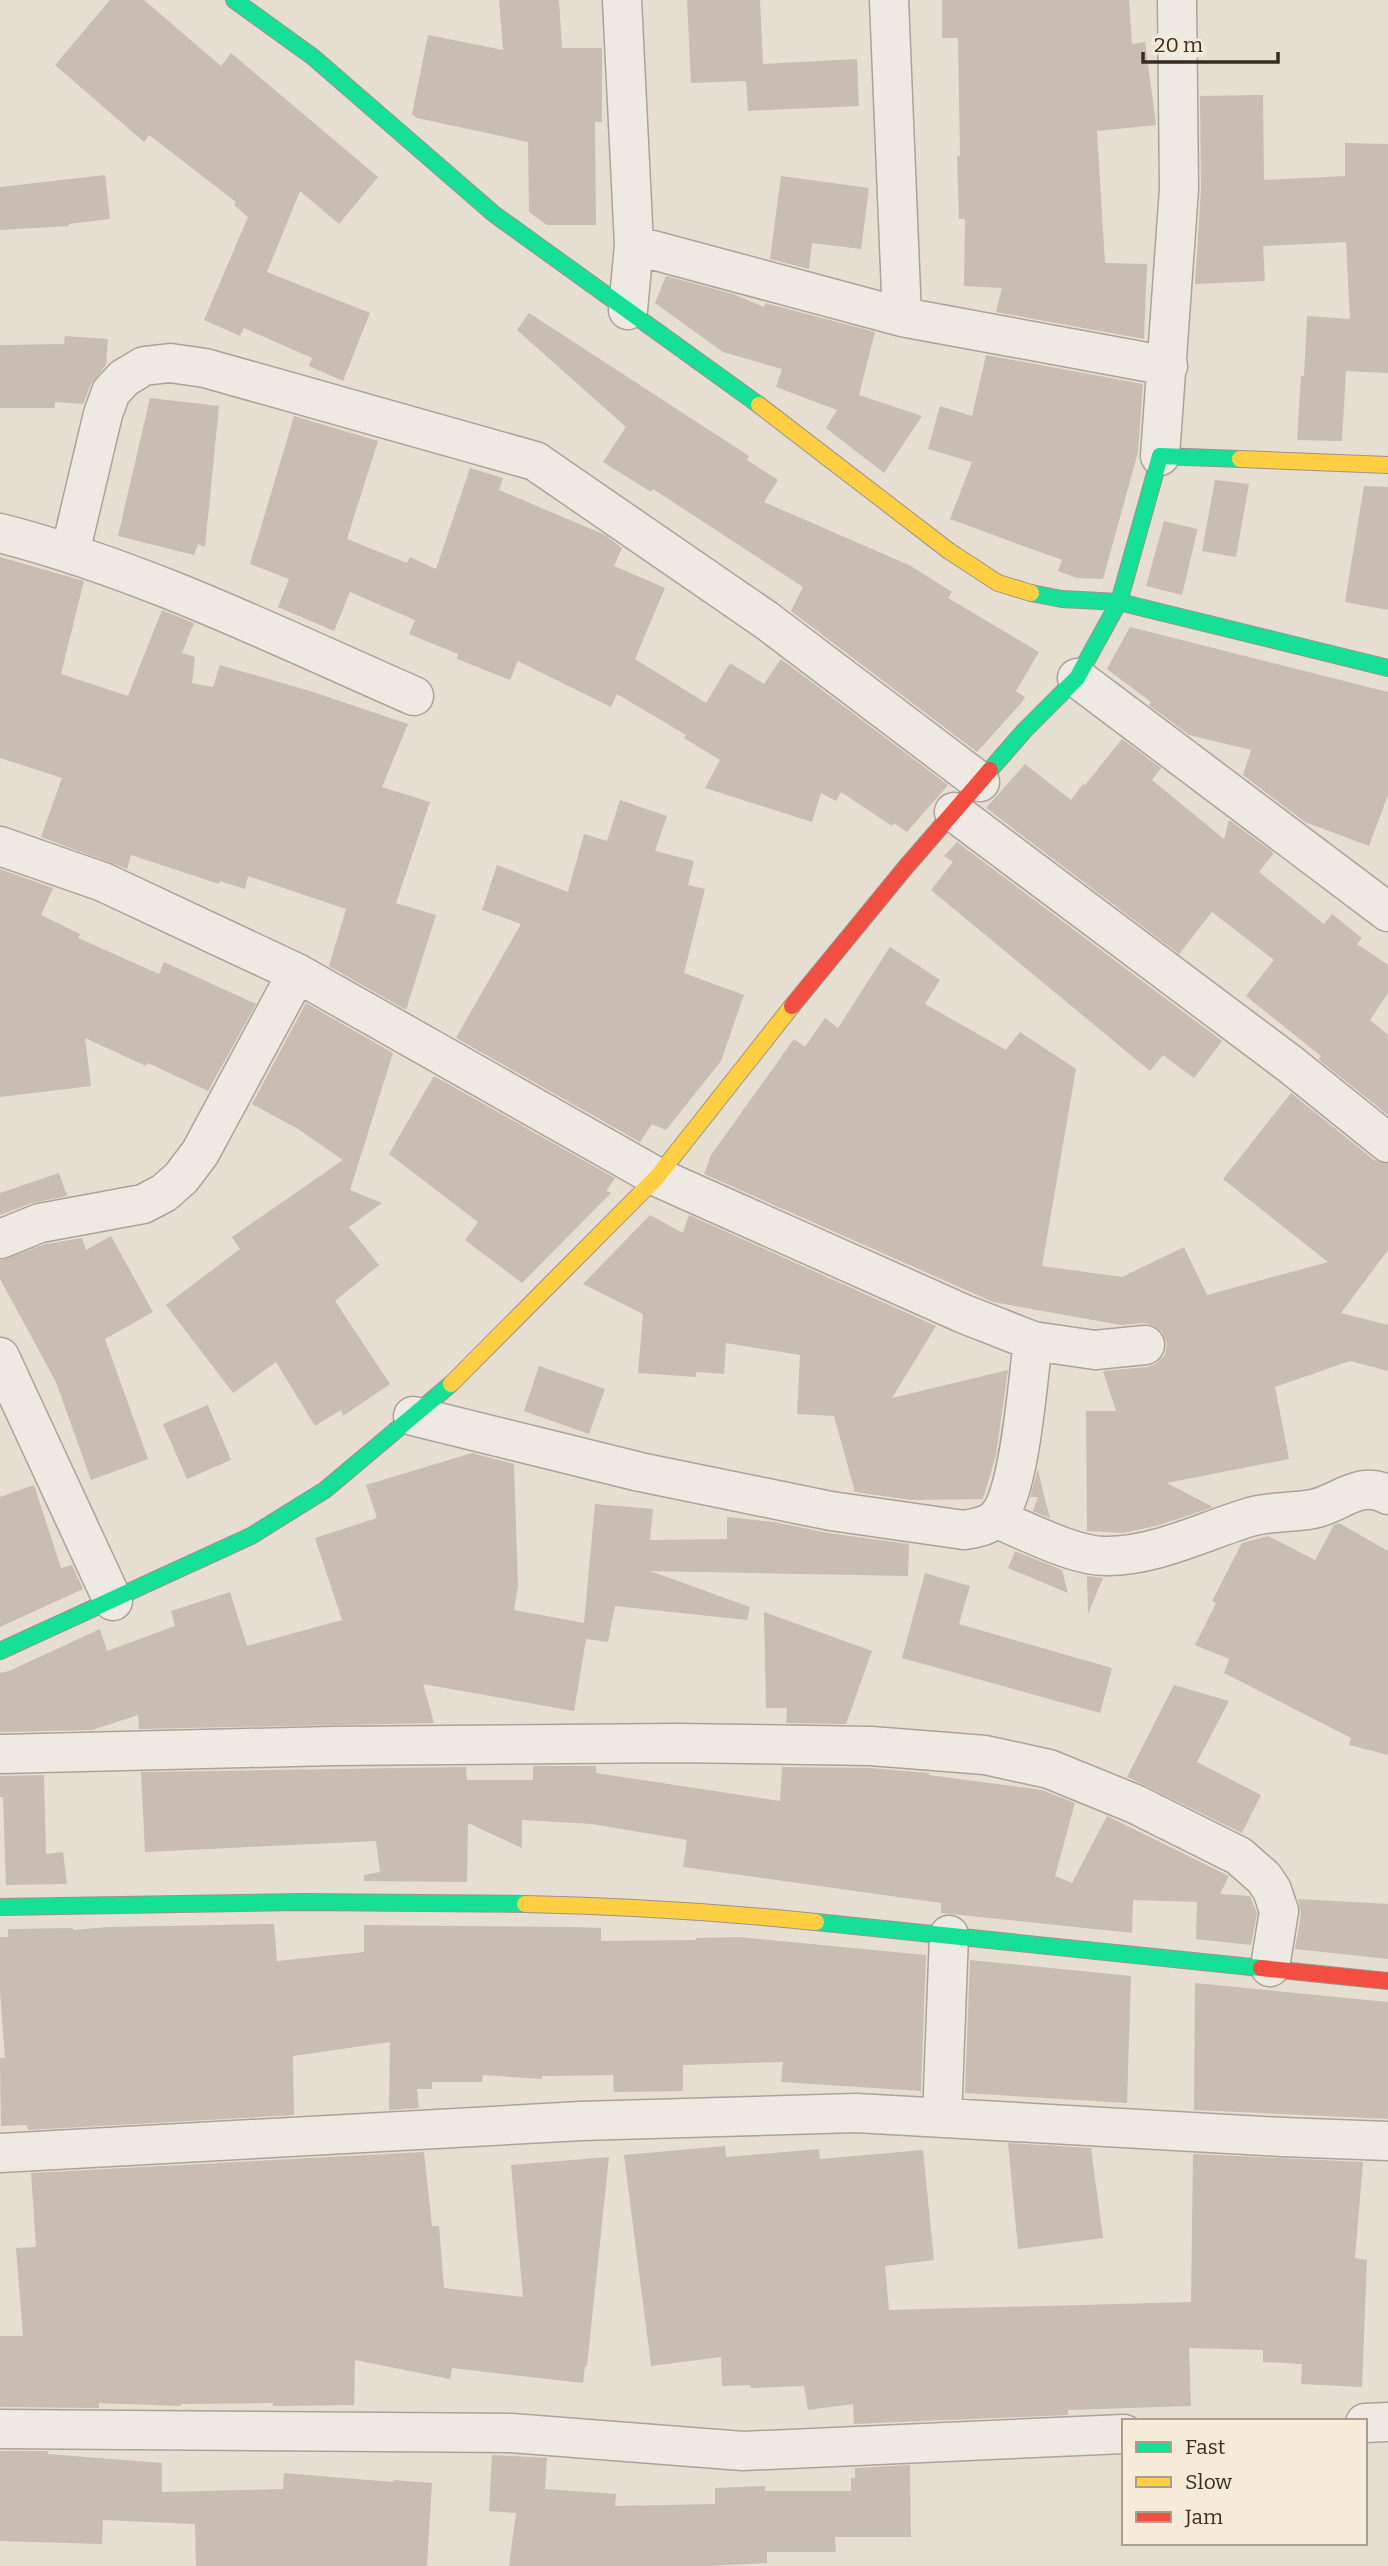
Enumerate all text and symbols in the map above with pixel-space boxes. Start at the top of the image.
scale bar [1143,21,1278,65]
text: 20 m [1154,32,1203,58]
legend [1122,2419,1367,2545]
text: Fast [1185,2434,1226,2460]
text: Slow [1185,2469,1232,2495]
text: Jam [1184,2504,1223,2530]

